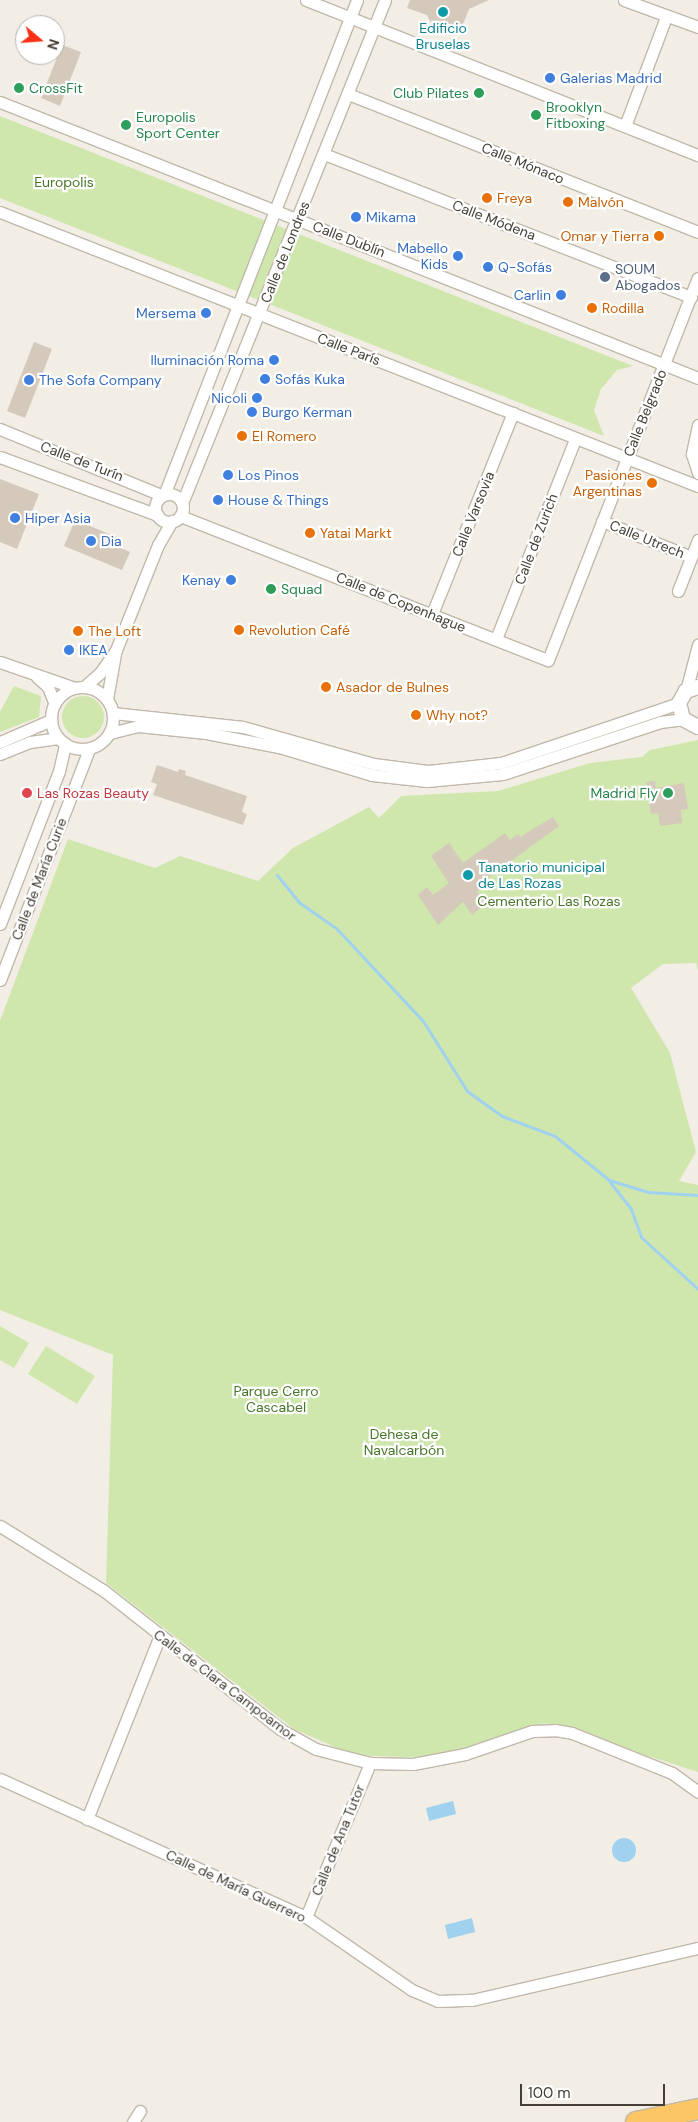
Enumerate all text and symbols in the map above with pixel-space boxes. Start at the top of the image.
marker: Edificio Bruselas [437,6,449,18]
north arrow [15,15,65,65]
place label: Edificio Bruselas [416,20,470,52]
text: N [43,37,63,52]
place label: Galerias Madrid [560,70,662,86]
marker: Galerias Madrid [544,72,556,84]
place label: CrossFit [29,80,83,96]
marker: CrossFit [13,82,25,94]
place label: Club Pilates [393,85,469,101]
marker: Club Pilates [473,87,485,99]
place label: Brooklyn Fitboxing [546,99,605,132]
place label: Europolis Sport Center [136,109,220,142]
marker: Brooklyn Fitboxing [530,109,542,121]
marker: Europolis Sport Center [120,119,132,131]
street label: Calle Mónaco [479,139,567,187]
park label: Europolis [34,174,94,190]
place label: Freya [497,190,532,206]
marker: Freya [481,192,493,204]
place label: Malvón [578,194,624,210]
street label: Calle Módena [450,196,538,244]
marker: Malvón [562,196,574,208]
street label: Calle de Londres [257,199,313,305]
place label: Mikama [366,209,416,225]
marker: Mikama [350,211,362,223]
street label: Calle Dublín [310,217,388,261]
place label: Omar y Tierra [561,228,649,244]
marker: Omar y Tierra [653,230,665,242]
place label: Mabello Kids [397,240,448,272]
marker: Mabello Kids [452,250,464,262]
place label: Q-Sofás [498,259,552,275]
marker: Q-Sofás [482,261,494,273]
place label: SOUM Abogados [615,261,681,294]
marker: SOUM Abogados [599,271,611,283]
place label: Carlin [514,287,551,303]
marker: Carlin [555,289,567,301]
place label: Rodilla [602,300,644,316]
marker: Rodilla [586,302,598,314]
place label: Mersema [136,305,196,321]
marker: Mersema [200,307,212,319]
street label: Calle París [315,329,383,369]
place label: Iluminación Roma [150,352,264,368]
marker: Iluminación Roma [268,354,280,366]
street label: Calle Belgrado [620,367,670,459]
place label: Sofás Kuka [275,371,345,387]
place label: The Sofa Company [39,372,162,388]
marker: Sofás Kuka [259,373,271,385]
marker: The Sofa Company [23,374,35,386]
place label: Nicoli [211,390,247,406]
marker: Nicoli [251,392,263,404]
place label: Burgo Kerman [262,404,352,420]
marker: Burgo Kerman [246,406,258,418]
place label: El Romero [252,428,317,444]
marker: El Romero [236,430,248,442]
street label: Calle de Turín [38,437,126,485]
place label: Los Pinos [238,467,299,483]
place label: Pasiones Argentinas [573,467,642,500]
marker: Los Pinos [222,469,234,481]
street label: Calle Varsovia [448,469,498,559]
marker: Pasiones Argentinas [646,477,658,489]
street label: Calle de Zurich [511,491,561,587]
place label: House & Things [228,492,329,508]
marker: House & Things [212,494,224,506]
place label: Hiper Asia [25,510,91,526]
marker: Hiper Asia [9,512,21,524]
street label: Calle Utrech [607,516,687,562]
place label: Yatai Markt [320,525,392,541]
marker: Yatai Markt [304,527,316,539]
place label: Dia [101,533,122,549]
marker: Dia [85,535,97,547]
street label: Calle de Copenhague [334,568,468,636]
place label: Kenay [182,572,221,588]
marker: Kenay [225,574,237,586]
place label: Squad [281,581,322,597]
marker: Squad [265,583,277,595]
place label: Revolution Café [249,622,350,638]
place label: The Loft [88,623,141,639]
marker: Revolution Café [233,624,245,636]
marker: The Loft [72,625,84,637]
place label: IKEA [79,642,108,658]
marker: IKEA [63,644,75,656]
place label: Asador de Bulnes [336,679,449,695]
marker: Asador de Bulnes [320,681,332,693]
place label: Why not? [426,707,488,723]
marker: Why not? [410,709,422,721]
place label: Las Rozas Beauty [37,785,149,801]
place label: Madrid Fly [590,785,658,801]
marker: Las Rozas Beauty [21,787,33,799]
marker: Madrid Fly [662,787,674,799]
street label: Calle de María Curie [8,815,70,943]
place label: Tanatorio municipal de Las Rozas [478,859,605,892]
marker: Tanatorio municipal de Las Rozas [462,869,474,881]
park label: Cementerio Las Rozas [477,893,621,909]
park label: Parque Cerro Cascabel [233,1383,319,1415]
park label: Dehesa de Navalcarbón [364,1426,444,1458]
street label: Calle de Clara Campoamor [150,1626,300,1744]
street label: Calle de Ana Tutor [308,1782,368,1898]
street label: Calle de María Guerrero [163,1846,309,1926]
scale bar [523,2074,668,2106]
text: 100 m [528,2083,571,2103]

